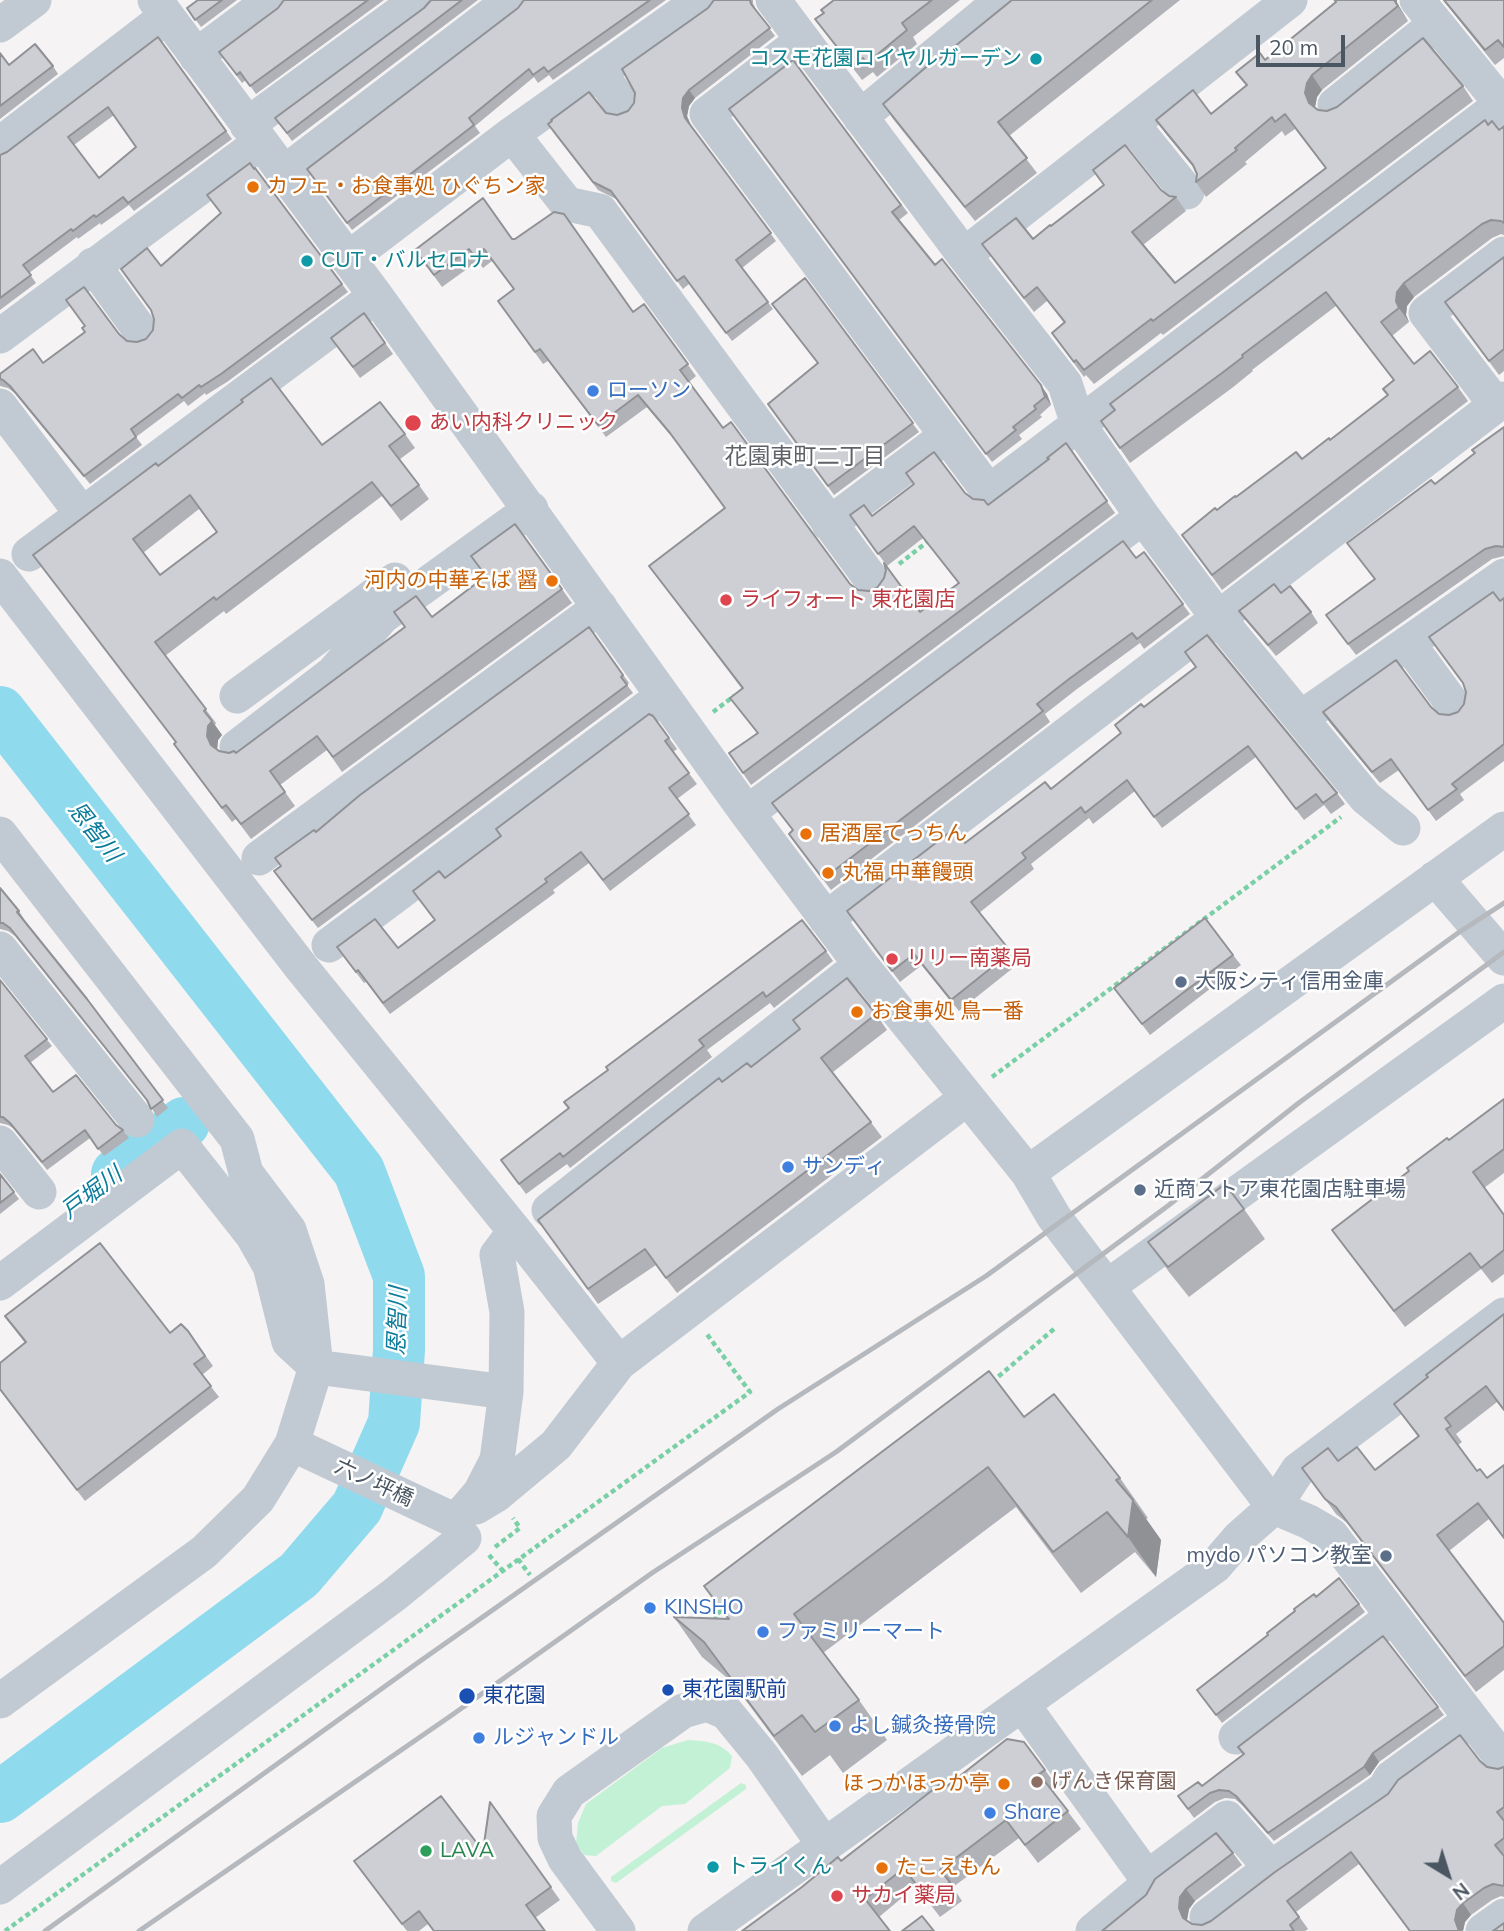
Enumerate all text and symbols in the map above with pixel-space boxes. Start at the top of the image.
scale bar [1259,21,1348,65]
text: 20 m [1269,34,1318,60]
place label: コスモ花園ロイヤルガーデン [749,46,1022,72]
marker: コスモ花園ロイヤルガーデン [1028,51,1044,67]
place label: カフェ・お食事処 ひぐちン家 [267,174,545,200]
marker: カフェ・お食事処 ひぐちン家 [245,179,261,195]
place label: CUT・バルセロナ [321,248,489,274]
marker: CUT・バルセロナ [299,253,315,269]
place label: ローソン [607,378,691,404]
marker: ローソン [585,383,601,399]
place label: あい内科クリニック [429,410,618,436]
marker: あい内科クリニック [403,413,423,433]
district label: 花園東町二丁目 [725,443,885,471]
place label: 河内の中華そば 醤 [365,568,538,594]
marker: 河内の中華そば 醤 [544,573,560,589]
place label: ライフォート 東花園店 [740,587,955,613]
marker: ライフォート 東花園店 [718,592,734,608]
water label: 恩智川 [62,796,126,868]
place label: 居酒屋てっちん [820,821,967,847]
marker: 居酒屋てっちん [798,826,814,842]
place label: 丸福 中華饅頭 [842,860,973,886]
marker: 丸福 中華饅頭 [820,865,836,881]
place label: リリー南薬局 [906,946,1032,972]
marker: リリー南薬局 [884,951,900,967]
place label: 大阪シティ信用金庫 [1195,969,1384,995]
marker: 大阪シティ信用金庫 [1173,974,1189,990]
place label: お食事処 鳥一番 [871,999,1023,1025]
marker: お食事処 鳥一番 [849,1004,865,1020]
place label: サンディ [802,1154,886,1180]
marker: サンディ [780,1159,796,1175]
water label: 戸堀川 [56,1161,128,1225]
place label: 近商ストア東花園店駐車場 [1154,1177,1406,1203]
marker: 近商ストア東花園店駐車場 [1132,1182,1148,1198]
water label: 恩智川 [383,1286,413,1356]
street label: 六ノ坪橋 [331,1454,417,1512]
place label: mydo パソコン教室 [1187,1543,1372,1569]
marker: mydo パソコン教室 [1378,1548,1394,1564]
place label: KINSHO [664,1595,744,1621]
marker: KINSHO [642,1600,658,1616]
place label: ファミリーマート [777,1619,945,1645]
marker: ファミリーマート [755,1624,771,1640]
place label: 東花園駅前 [682,1677,787,1703]
marker: 東花園駅前 [660,1682,676,1698]
place label: 東花園 [483,1683,546,1709]
marker: 東花園 [457,1686,477,1706]
place label: よし鍼灸接骨院 [849,1713,996,1739]
marker: よし鍼灸接骨院 [827,1718,843,1734]
place label: ルジャンドル [493,1725,619,1751]
marker: ルジャンドル [471,1730,487,1746]
place label: げんき保育園 [1051,1769,1177,1795]
place label: ほっかほっか亭 [843,1771,990,1797]
marker: げんき保育園 [1029,1774,1045,1790]
marker: ほっかほっか亭 [996,1776,1012,1792]
place label: Share [1004,1800,1061,1826]
marker: Share [982,1805,998,1821]
place label: LAVA [440,1838,494,1864]
north arrow [1413,1840,1483,1910]
marker: LAVA [418,1843,434,1859]
place label: トライくん [727,1854,832,1880]
place label: たこえもん [896,1855,1001,1881]
marker: トライくん [705,1859,721,1875]
marker: たこえもん [874,1860,890,1876]
text: N [1448,1878,1474,1905]
place label: サカイ薬局 [851,1883,956,1909]
marker: サカイ薬局 [829,1888,845,1904]

